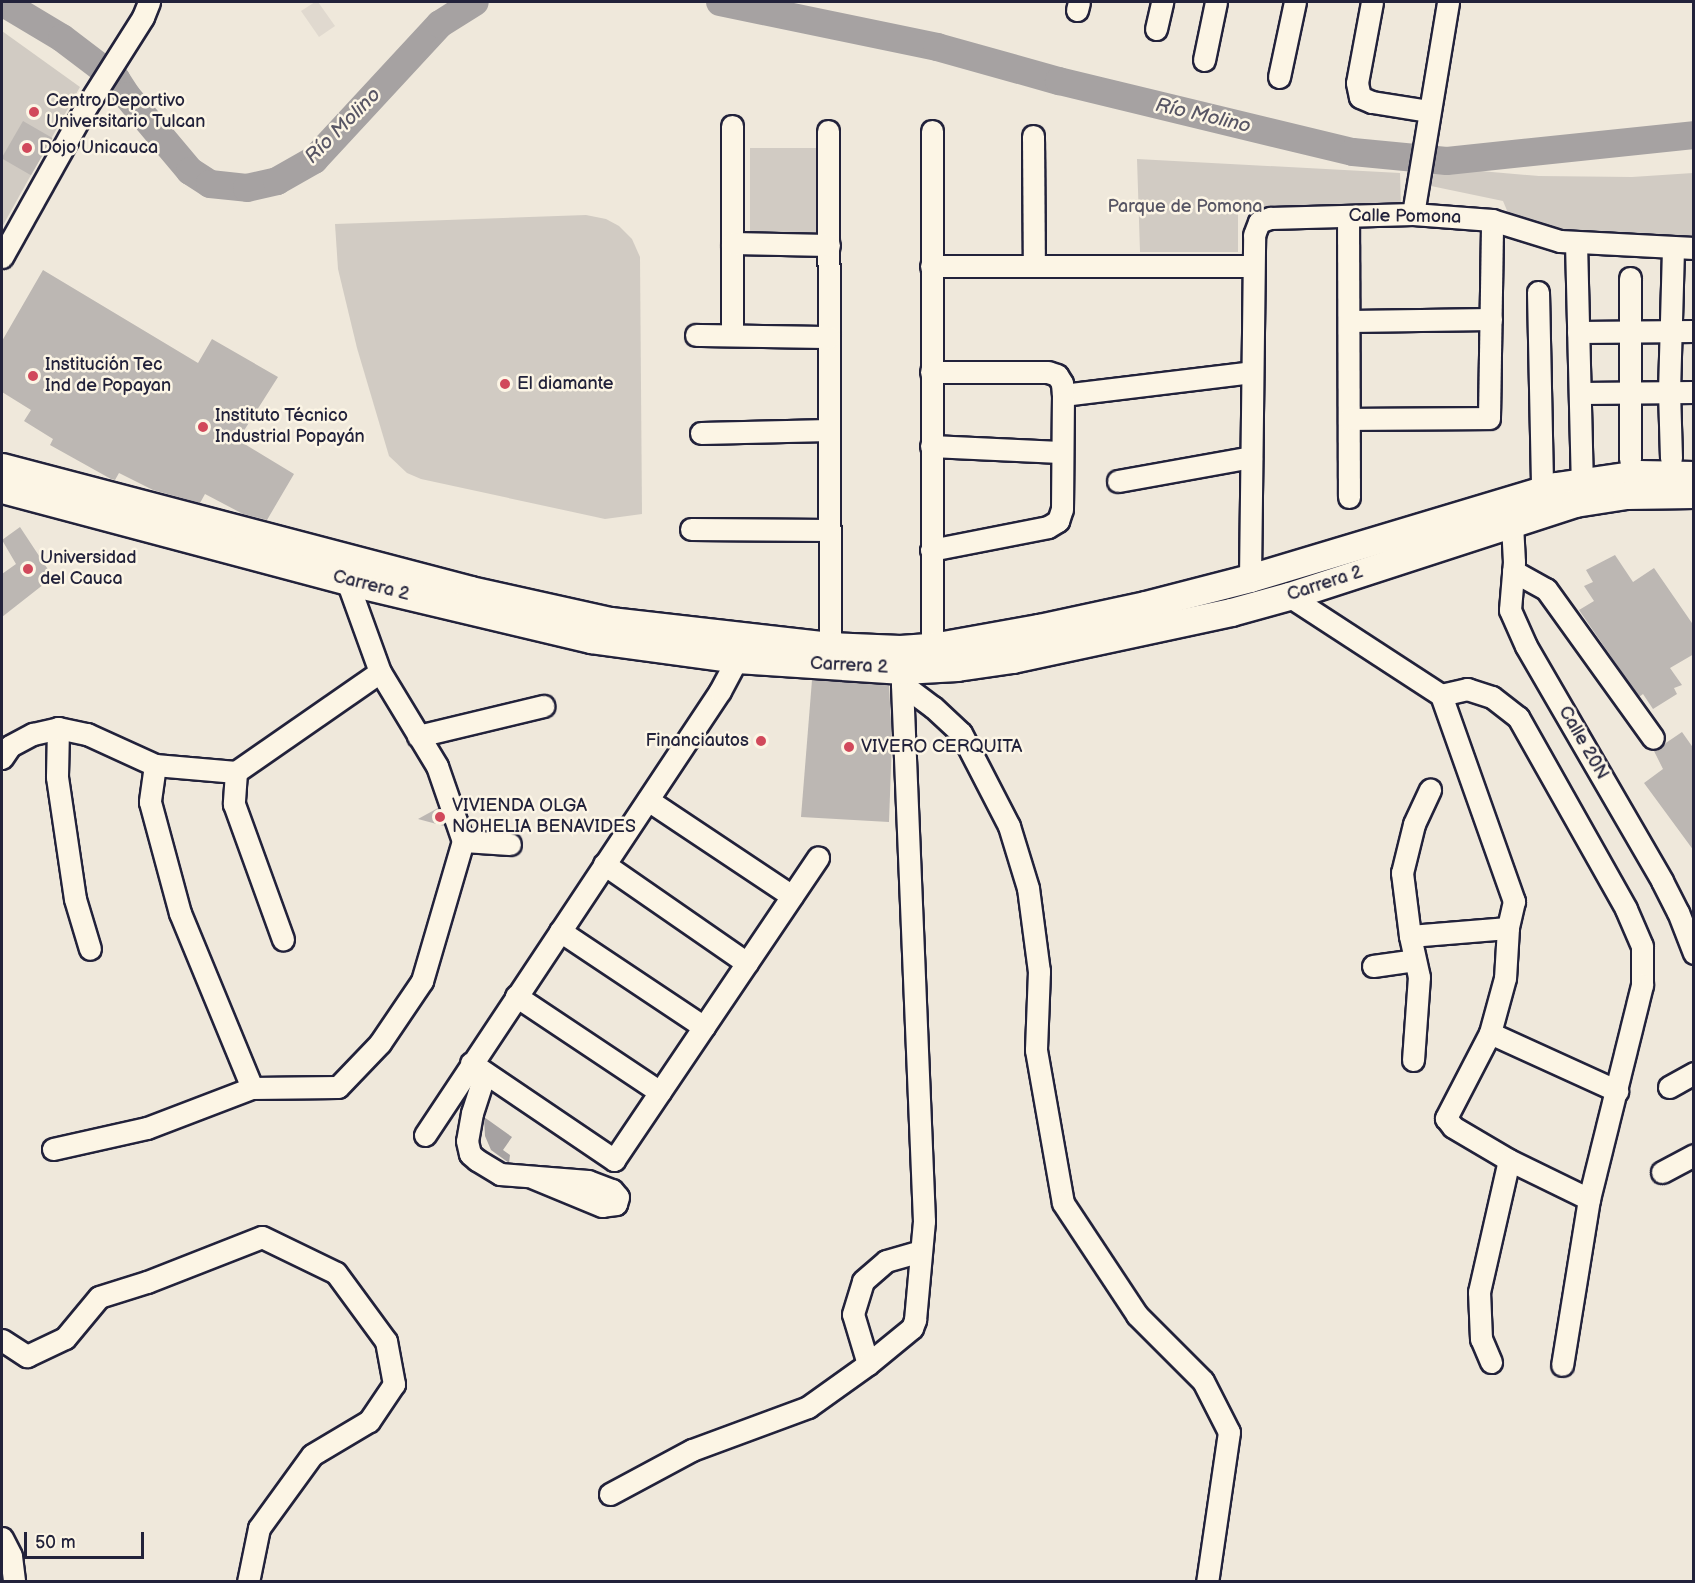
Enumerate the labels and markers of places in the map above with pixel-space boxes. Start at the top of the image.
place label: Centro Deportivo Universitario Tulcan [46,91,206,134]
marker: Centro Deportivo Universitario Tulcan [27,105,41,119]
place label: Dojo Unicauca [39,137,158,159]
marker: Dojo Unicauca [20,141,34,155]
place label: Institución Tec Ind de Popayan [45,355,171,398]
marker: Institución Tec Ind de Popayan [26,369,40,383]
place label: El diamante [517,373,613,395]
marker: El diamante [498,377,512,391]
place label: Instituto Técnico Industrial Popayán [215,406,365,448]
marker: Instituto Técnico Industrial Popayán [196,420,210,434]
place label: Universidad del Cauca [40,548,136,590]
marker: Universidad del Cauca [21,562,35,576]
place label: Financiautos [645,730,749,752]
marker: Financiautos [754,734,768,748]
place label: VIVERO CERQUITA [861,736,1022,758]
marker: VIVERO CERQUITA [842,740,856,754]
place label: VIVIENDA OLGA NOHELIA BENAVIDES [452,796,636,838]
marker: VIVIENDA OLGA NOHELIA BENAVIDES [433,810,447,824]

